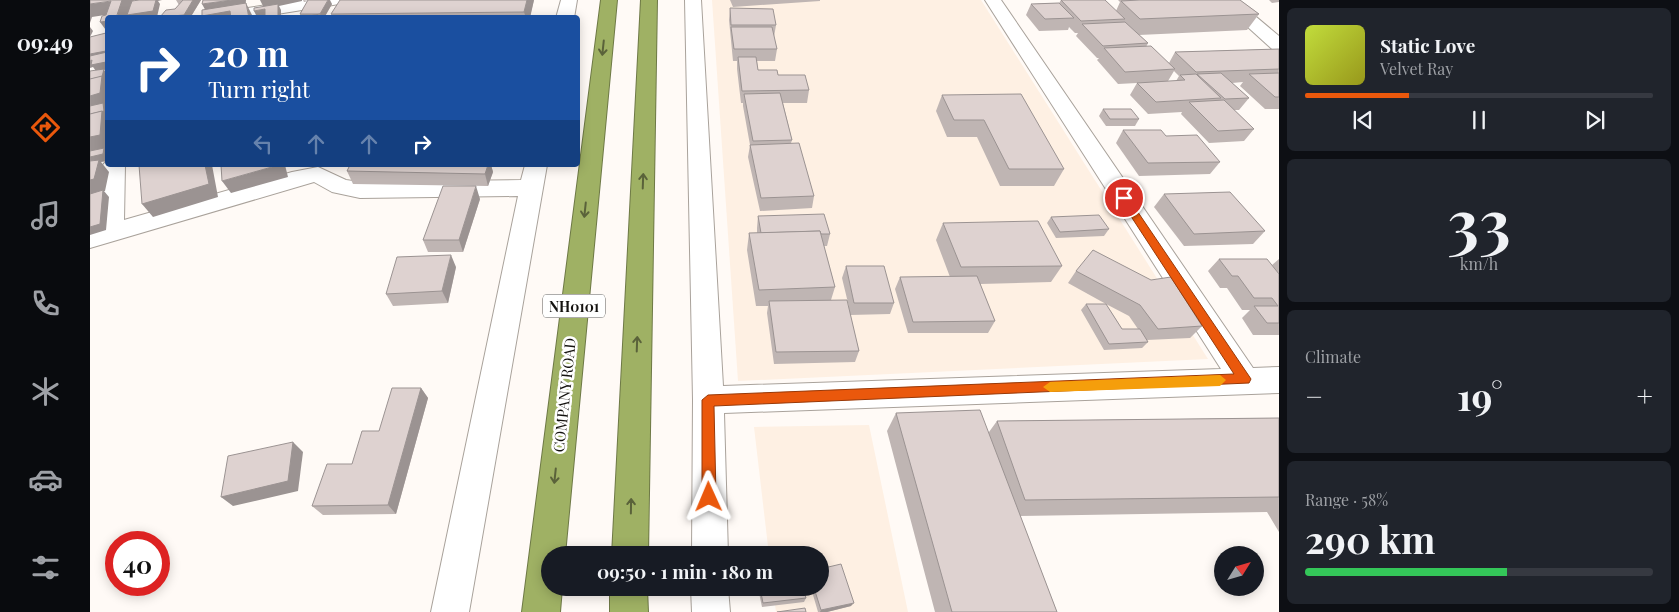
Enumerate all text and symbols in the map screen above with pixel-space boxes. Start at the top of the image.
text: 09:49 [17,27,73,57]
text: 20 m [208,29,289,76]
text: Static Love [1380,32,1475,58]
icon: right [125,35,190,100]
one-way arrow [598,40,608,56]
text: Velvet Ray [1380,58,1453,79]
text: Turn right [208,74,310,104]
icon: previous [1349,106,1377,134]
icon: pause [1465,106,1493,134]
icon: next [1581,106,1609,134]
icon: directions [28,110,63,145]
icon: left [249,130,277,158]
icon: ahead [302,130,330,158]
icon: ahead [355,130,383,158]
icon: right [408,130,436,158]
one-way arrow [638,174,647,190]
pin [1103,177,1145,219]
text: 33 [1447,177,1511,263]
icon: arrive [1110,184,1138,212]
icon: music [28,198,63,233]
one-way arrow [580,202,590,218]
text: km/h [1460,253,1498,274]
icon: phone [28,286,63,321]
road number: NH0101 [543,294,605,318]
one-way arrow [632,336,641,352]
street label: COMPANY ROAD [548,337,580,453]
text: Climate [1305,346,1361,367]
text: 19° [1457,370,1503,421]
icon: climate [28,374,63,409]
text: − [1305,377,1323,414]
text: + [1637,377,1653,414]
icon: car [28,462,63,497]
one-way arrow [550,467,560,483]
position arrow [682,470,734,522]
text: Range · 58% [1305,489,1388,510]
one-way arrow [626,499,636,515]
text: 290 km [1305,513,1435,564]
speed limit sign: 40 [105,531,170,596]
north arrow [1214,546,1264,596]
map controls [1214,546,1264,596]
icon: filters [28,550,63,585]
text: 09:50 · 1 min · 180 m [597,558,773,584]

